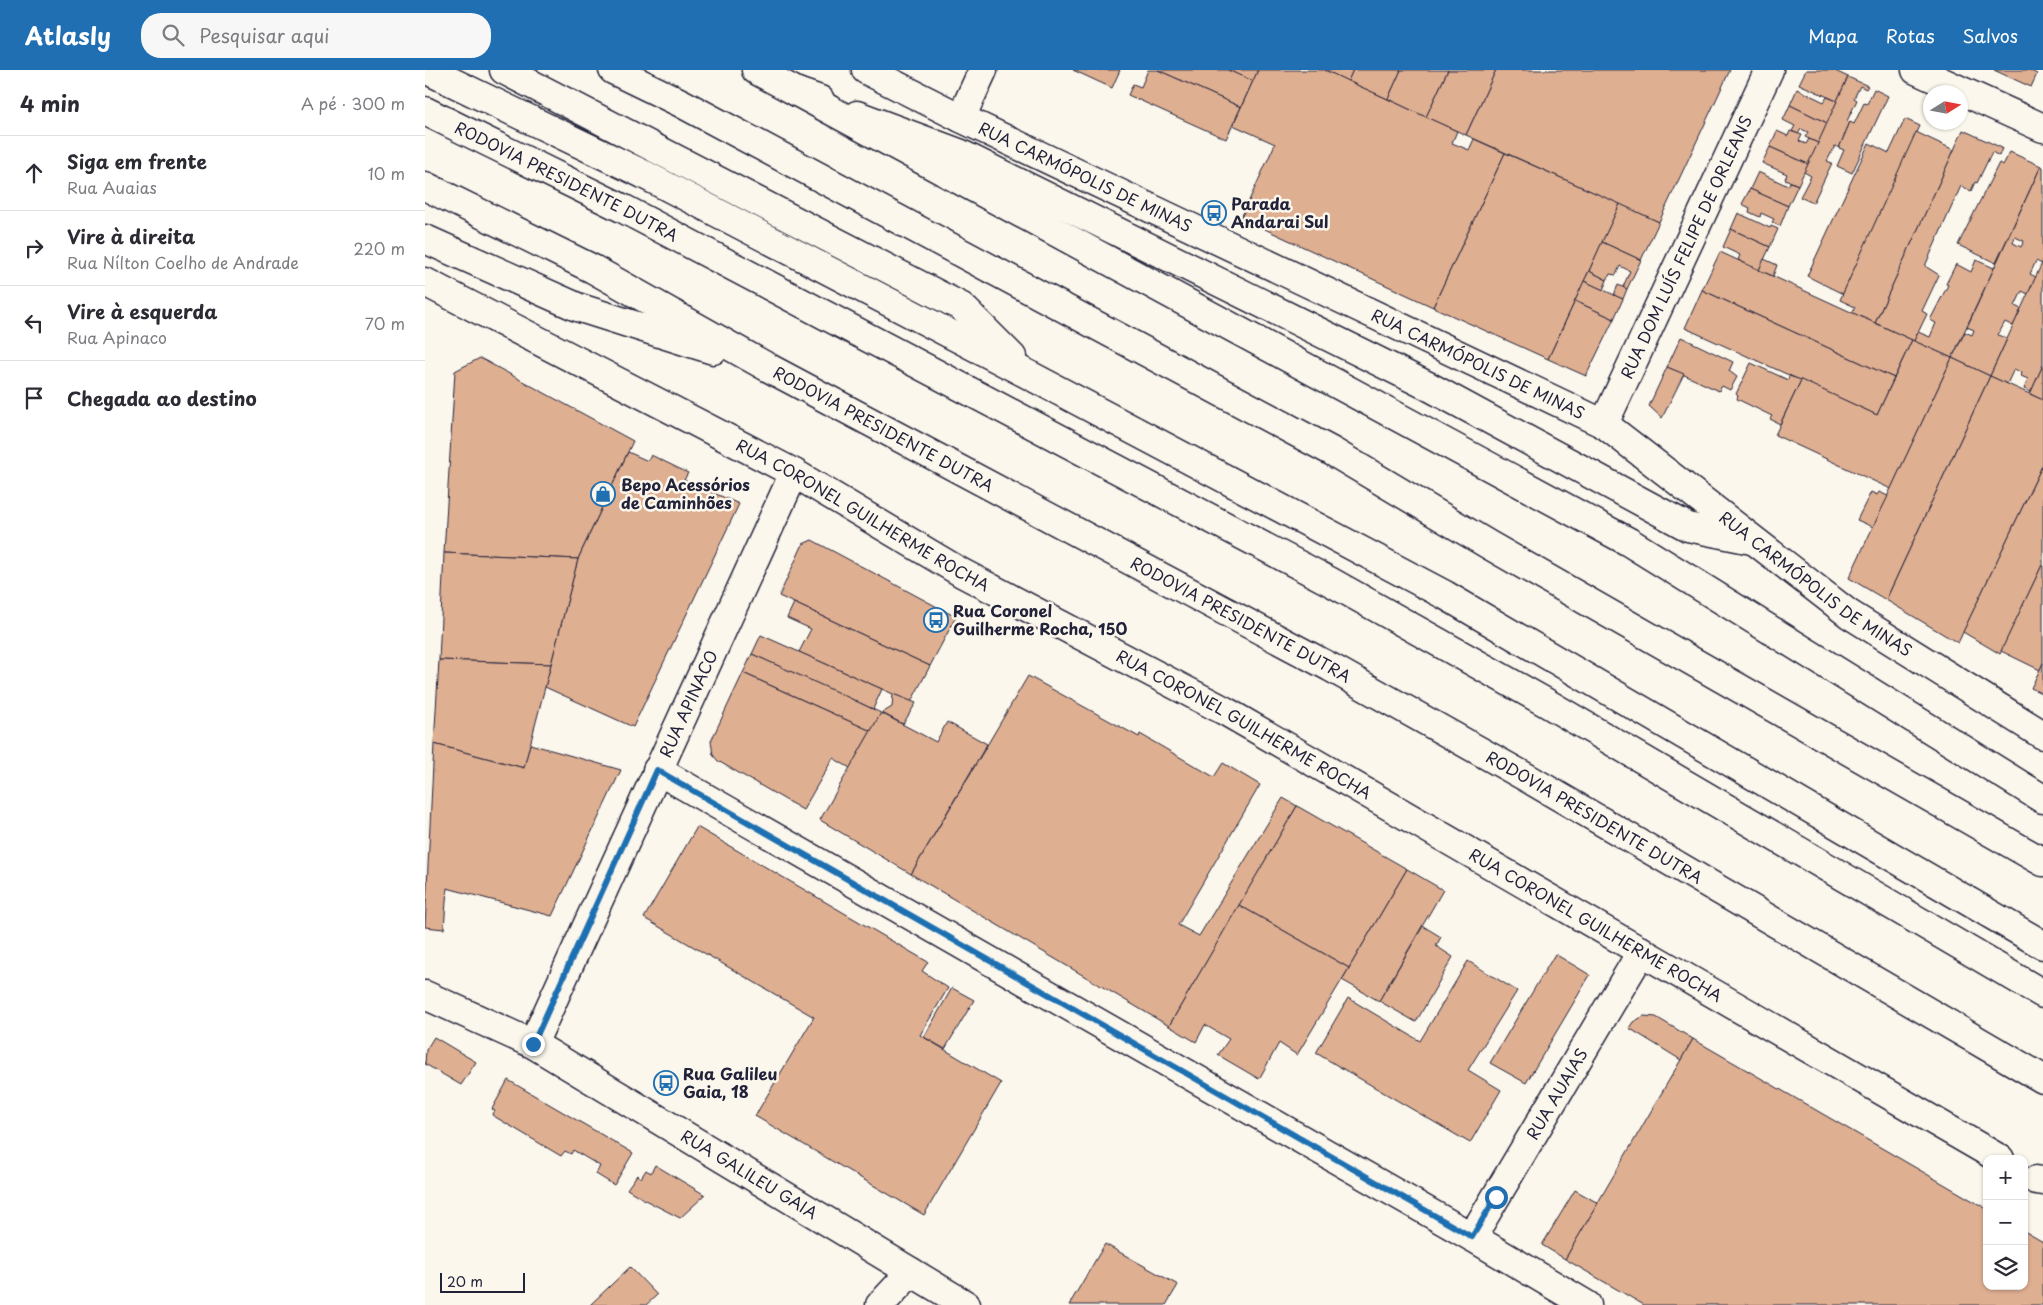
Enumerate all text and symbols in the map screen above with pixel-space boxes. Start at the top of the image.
search box [141,13,491,58]
text: Atlasly [25,17,111,53]
icon: search [159,21,187,49]
text: Pesquisar aqui [199,21,329,49]
text: Mapa [1808,22,1858,49]
text: Rotas [1886,22,1935,49]
text: Salvos [1963,22,2018,49]
north arrow [1923,85,1968,130]
text: 4 min [20,87,80,119]
text: A pé · 300 m [301,91,405,115]
street label: RUA DOM LUÍS FELIPE DE ORLEANS [1614,111,1757,382]
street label: RODOVIA PRESIDENTE DUTRA [451,115,683,247]
street label: RUA CARMÓPOLIS DE MINAS [975,115,1196,237]
text: Siga em frente [67,147,207,175]
icon: ahead [20,159,48,187]
text: 10 m [368,161,405,185]
text: Rua Auaias [67,175,157,199]
place label: Parada Andarai Sul [1231,191,1328,233]
bus stop icon: Parada Andarai Sul [1201,200,1227,226]
text: Vire à direita [67,222,195,250]
icon: right [20,234,48,262]
text: 220 m [354,236,405,260]
text: Rua Nílton Coelho de Andrade [67,250,299,274]
text: Vire à esquerda [67,297,218,325]
street label: RUA CARMÓPOLIS DE MINAS [1368,302,1589,424]
icon: left [20,309,48,337]
text: 70 m [365,311,405,335]
text: Rua Apinaco [67,325,167,349]
street label: RODOVIA PRESIDENTE DUTRA [769,359,998,497]
icon: arrive [20,384,48,412]
text: Chegada ao destino [67,384,257,412]
street label: RUA CORONEL GUILHERME ROCHA [732,432,994,596]
place label: Bepo Acessórios de Caminhões [621,472,750,514]
shop icon: Bepo Acessórios de Caminhões [590,481,616,507]
street label: RUA CARMÓPOLIS DE MINAS [1715,505,1917,662]
street label: RODOVIA PRESIDENTE DUTRA [1127,550,1356,688]
place label: Rua Coronel Guilherme Rocha, 150 [953,598,1127,640]
bus stop icon: Rua Coronel Guilherme Rocha, 150 [923,607,949,633]
street label: RUA CORONEL GUILHERME ROCHA [1112,643,1376,804]
street label: RUA APINACO [653,646,723,761]
street label: RODOVIA PRESIDENTE DUTRA [1482,744,1707,889]
street label: RUA CORONEL GUILHERME ROCHA [1465,842,1727,1007]
route end [522,1033,545,1056]
street label: RUA AUAIAS [1520,1043,1593,1144]
place label: Rua Galileu Gaia, 18 [683,1061,777,1103]
bus stop icon: Rua Galileu Gaia, 18 [653,1070,679,1096]
street label: RUA GALILEU GAIA [677,1123,823,1224]
map controls [1983,1155,2028,1290]
button: + [1983,1155,2028,1200]
route start [1485,1186,1508,1209]
button: − [1983,1200,2028,1245]
button: layers [1983,1245,2028,1290]
scale bar [440,1270,525,1293]
text: 20 m [447,1271,483,1292]

